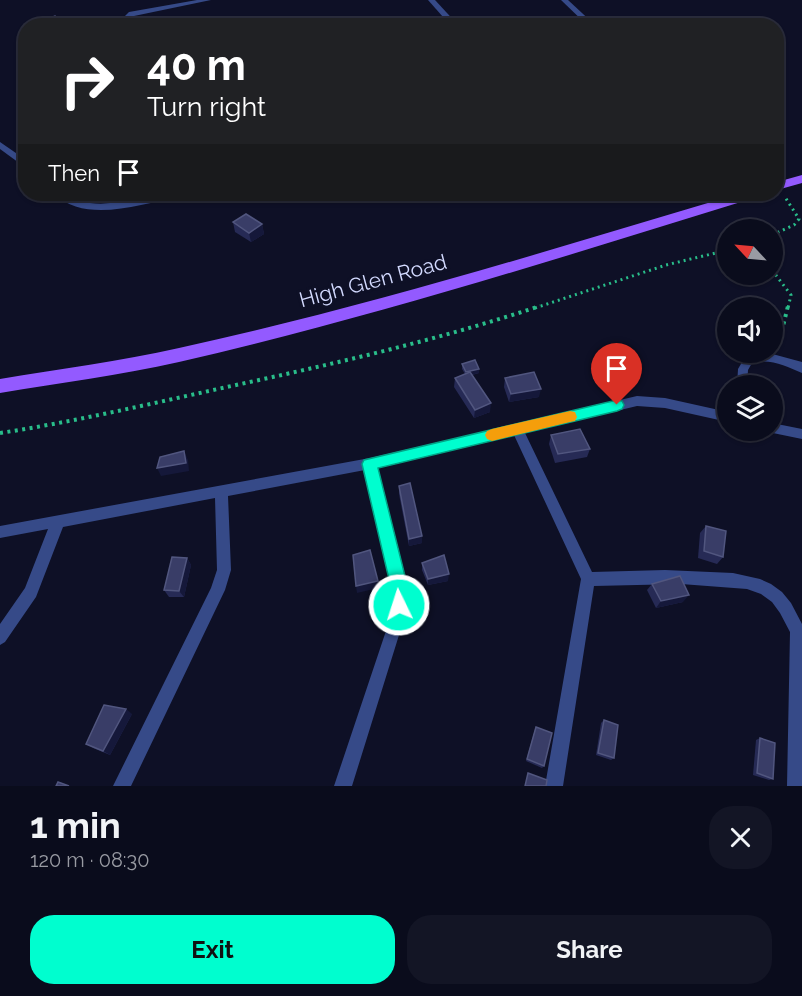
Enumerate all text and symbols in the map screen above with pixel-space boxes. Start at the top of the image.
text: 40 m [147,41,246,90]
icon: right [48,42,126,120]
text: Turn right [147,91,266,122]
icon: arrive [112,156,145,189]
text: Then [48,160,100,186]
north arrow [717,219,783,285]
map controls [717,219,783,441]
street label: High Glen Road [296,249,449,312]
button: sound [717,297,783,363]
pin [591,343,642,405]
icon: arrive [600,352,633,385]
button: layers [717,375,783,441]
position arrow [367,573,431,637]
text: 1 min [30,804,121,846]
button: close [709,806,772,869]
text: 120 m · 08:30 [30,848,149,872]
button: Exit [30,915,395,984]
button: Share [407,915,772,984]

